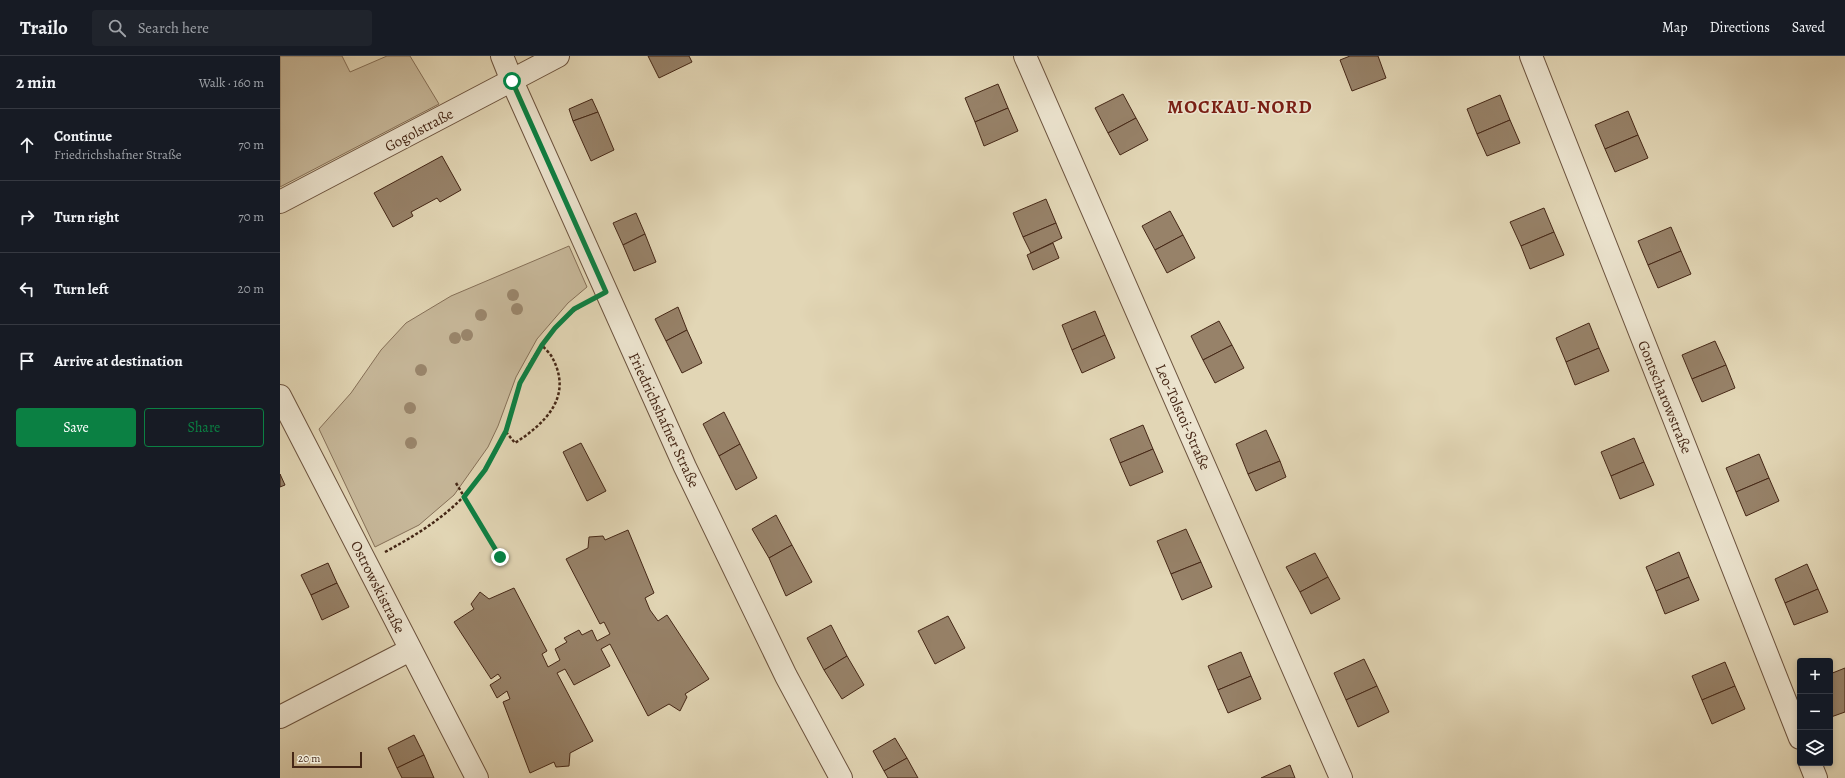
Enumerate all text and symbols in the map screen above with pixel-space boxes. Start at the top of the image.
search box [92,10,372,46]
text: Trailo [20,15,68,41]
icon: search [106,17,128,39]
text: Search here [138,18,209,38]
text: Map [1662,18,1688,37]
text: Directions [1710,18,1770,37]
text: Saved [1792,18,1825,37]
text: 2 min [16,71,56,94]
route start [503,72,521,90]
text: Walk · 160 m [199,74,264,91]
district label: MOCKAU-NORD [1167,94,1313,120]
street label: Gogolstraße [381,103,457,156]
text: Continue [54,126,112,146]
icon: ahead [16,134,38,156]
text: 70 m [238,136,264,153]
text: Friedrichshafner Straße [54,146,182,163]
icon: right [16,206,38,228]
text: Turn right [54,207,119,227]
text: 70 m [238,208,264,225]
icon: left [16,278,38,300]
text: Turn left [54,279,109,299]
text: 20 m [238,280,264,297]
street label: Gontscharowstraße [1633,337,1697,457]
street label: Friedrichshafner Straße [624,349,704,491]
icon: arrive [16,350,38,372]
text: Arrive at destination [54,351,183,371]
street label: Leo-Tolstoi-Straße [1151,361,1215,474]
button: Save [16,408,136,447]
button: Share [144,408,264,447]
street label: Ostrowskistraße [346,537,410,637]
route end [491,548,509,566]
map controls [1797,658,1833,766]
button: + [1797,658,1833,694]
button: − [1797,694,1833,730]
button: layers [1797,730,1833,766]
scale bar [292,750,362,769]
text: 20 m [298,751,320,766]

